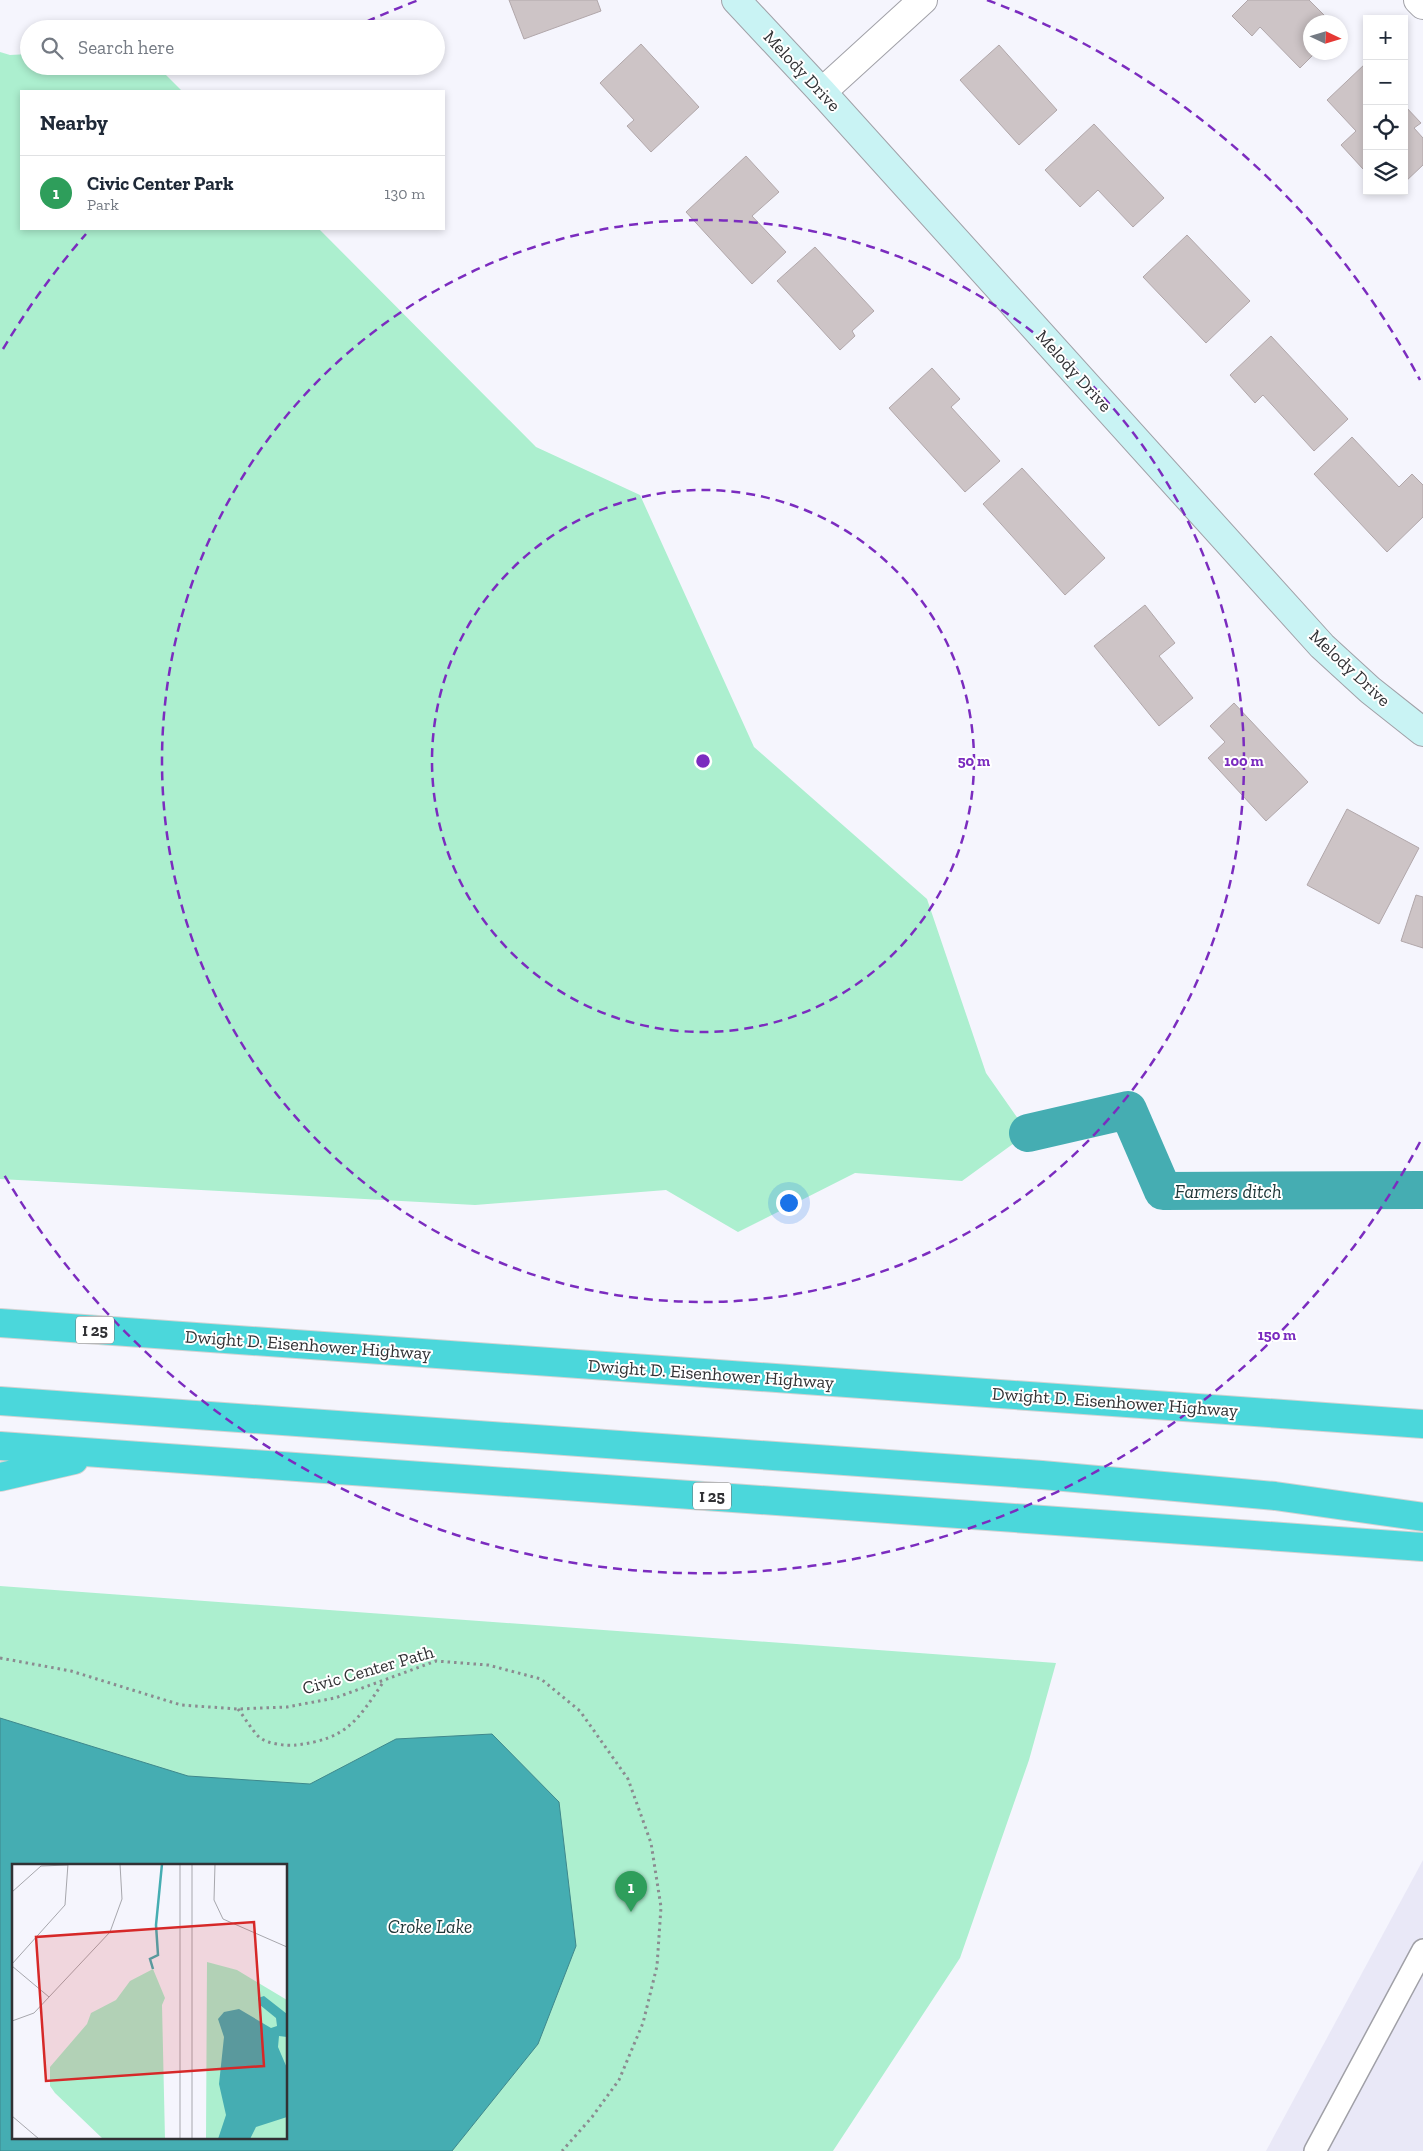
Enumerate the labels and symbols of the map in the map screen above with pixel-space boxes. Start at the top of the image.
north arrow [1303,15,1348,60]
street label: Melody Drive [759,26,845,116]
street label: Melody Drive [1031,325,1117,417]
street label: Melody Drive [1305,625,1395,711]
centre of rings [694,752,712,770]
text: 50 m [958,752,990,770]
text: 100 m [1224,752,1264,770]
water label: Farmers ditch [1174,1180,1282,1203]
your location [776,1190,802,1216]
road number: I 25 [76,1316,114,1344]
street label: Dwight D. Eisenhower Highway [184,1325,433,1365]
text: 150 m [1258,1326,1296,1344]
street label: Dwight D. Eisenhower Highway [587,1354,836,1394]
street label: Dwight D. Eisenhower Highway [991,1382,1240,1422]
road number: I 25 [693,1482,731,1510]
street label: Civic Center Path [300,1641,436,1699]
inset map [12,1864,288,2138]
pin: 1 [615,1871,647,1912]
water label: Croke Lake [388,1915,472,1938]

